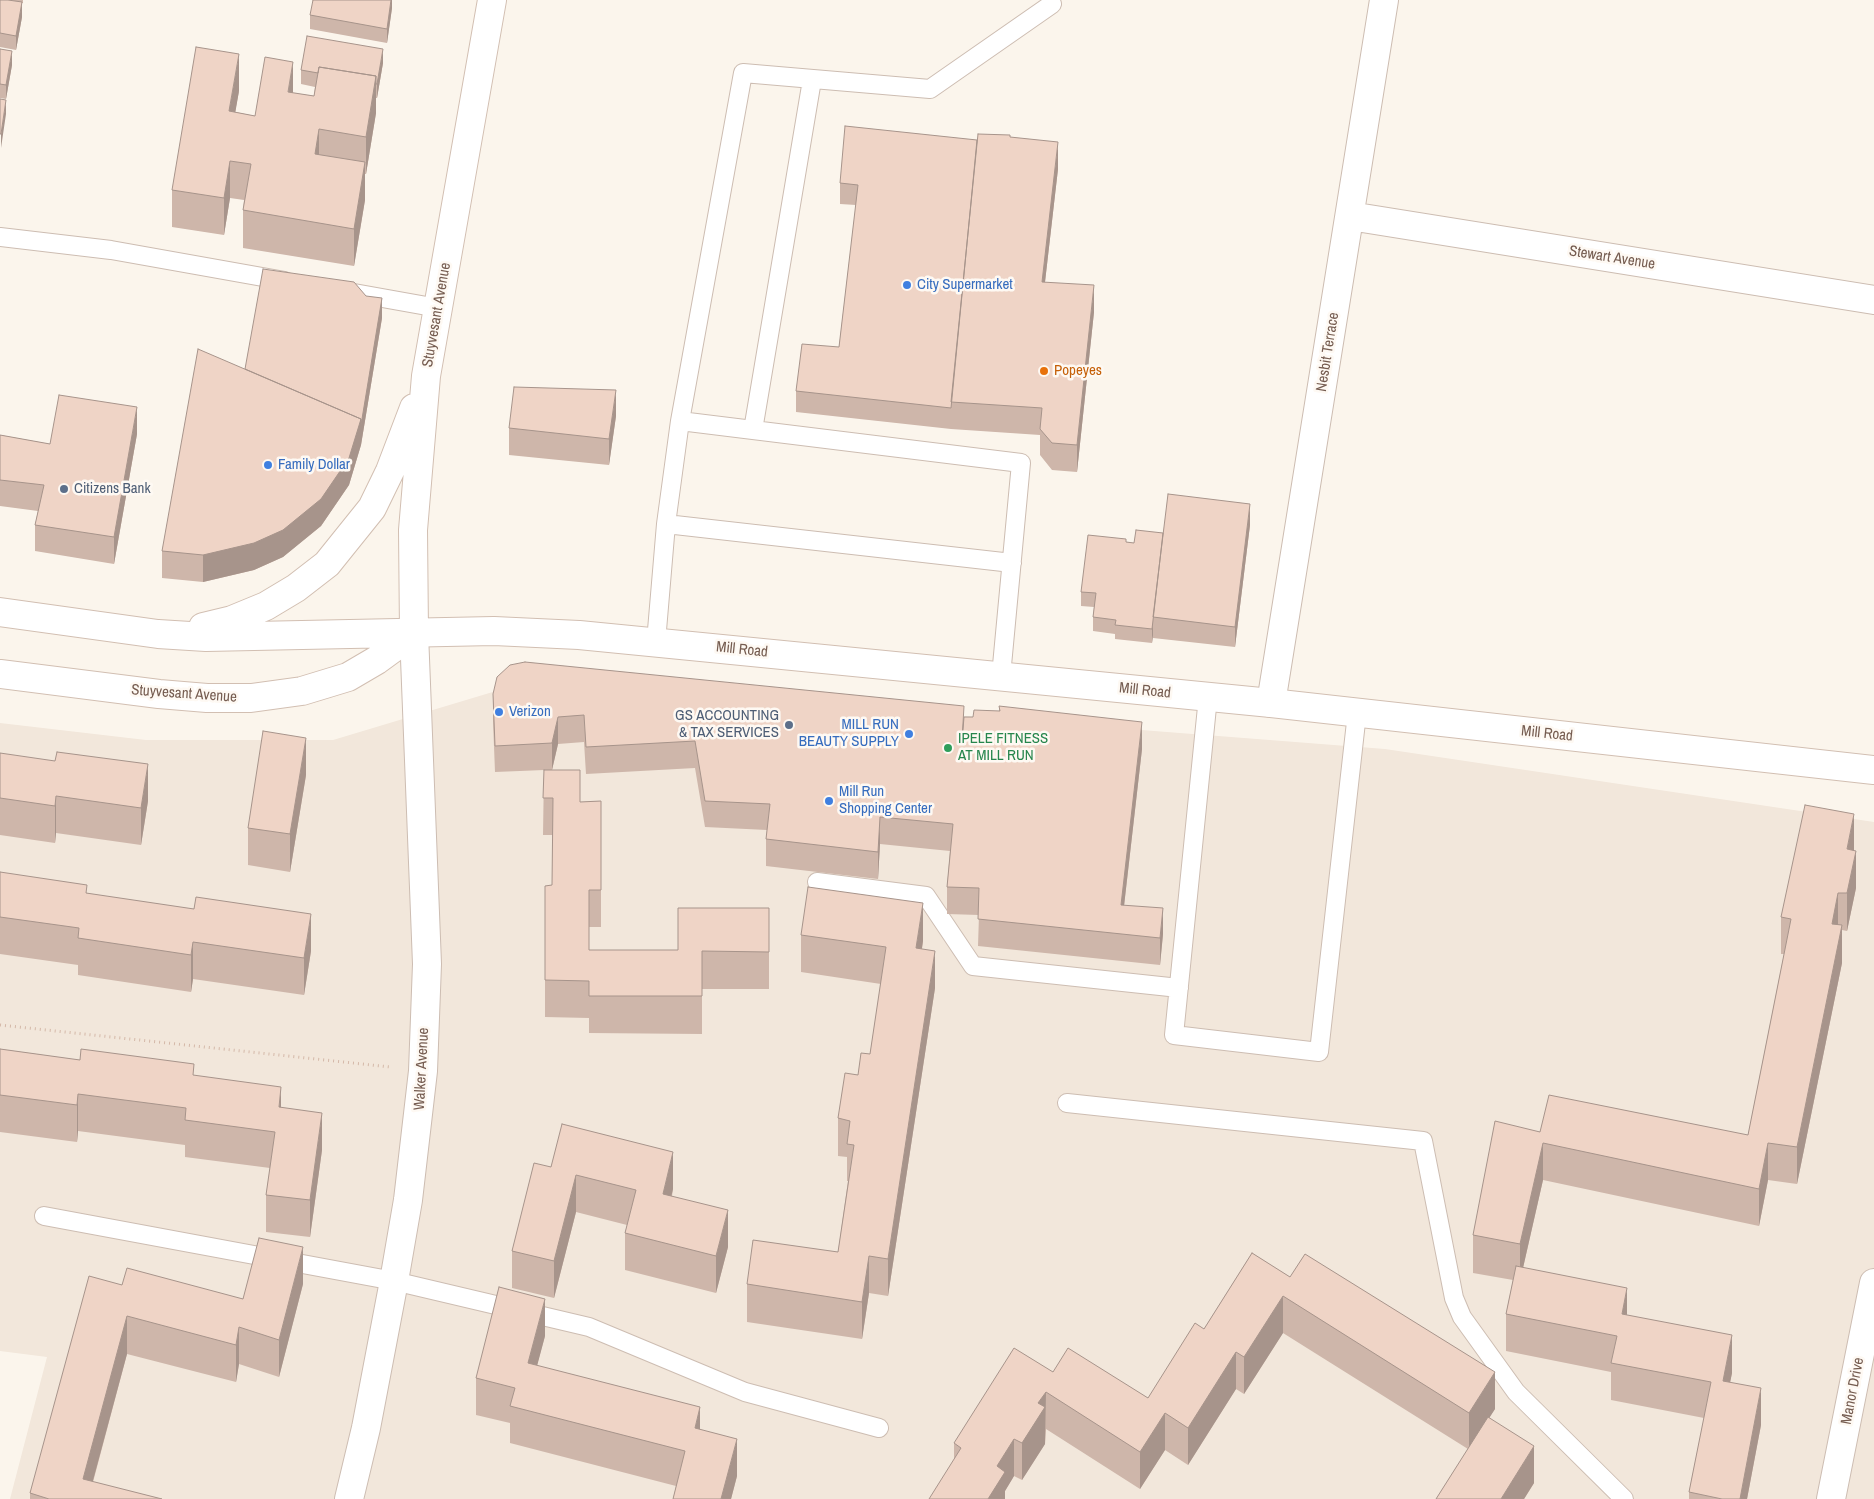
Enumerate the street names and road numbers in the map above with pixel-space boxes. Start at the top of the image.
street label: Stewart Avenue [1568,242,1656,274]
street label: Stuyvesant Avenue [419,261,455,369]
street label: Nesbit Terrace [1313,311,1343,393]
street label: Mill Road [715,638,769,662]
street label: Mill Road [1118,679,1172,703]
street label: Stuyvesant Avenue [131,681,237,707]
street label: Mill Road [1520,722,1574,746]
street label: Walker Avenue [411,1027,433,1111]
street label: Manor Drive [1838,1356,1868,1426]

